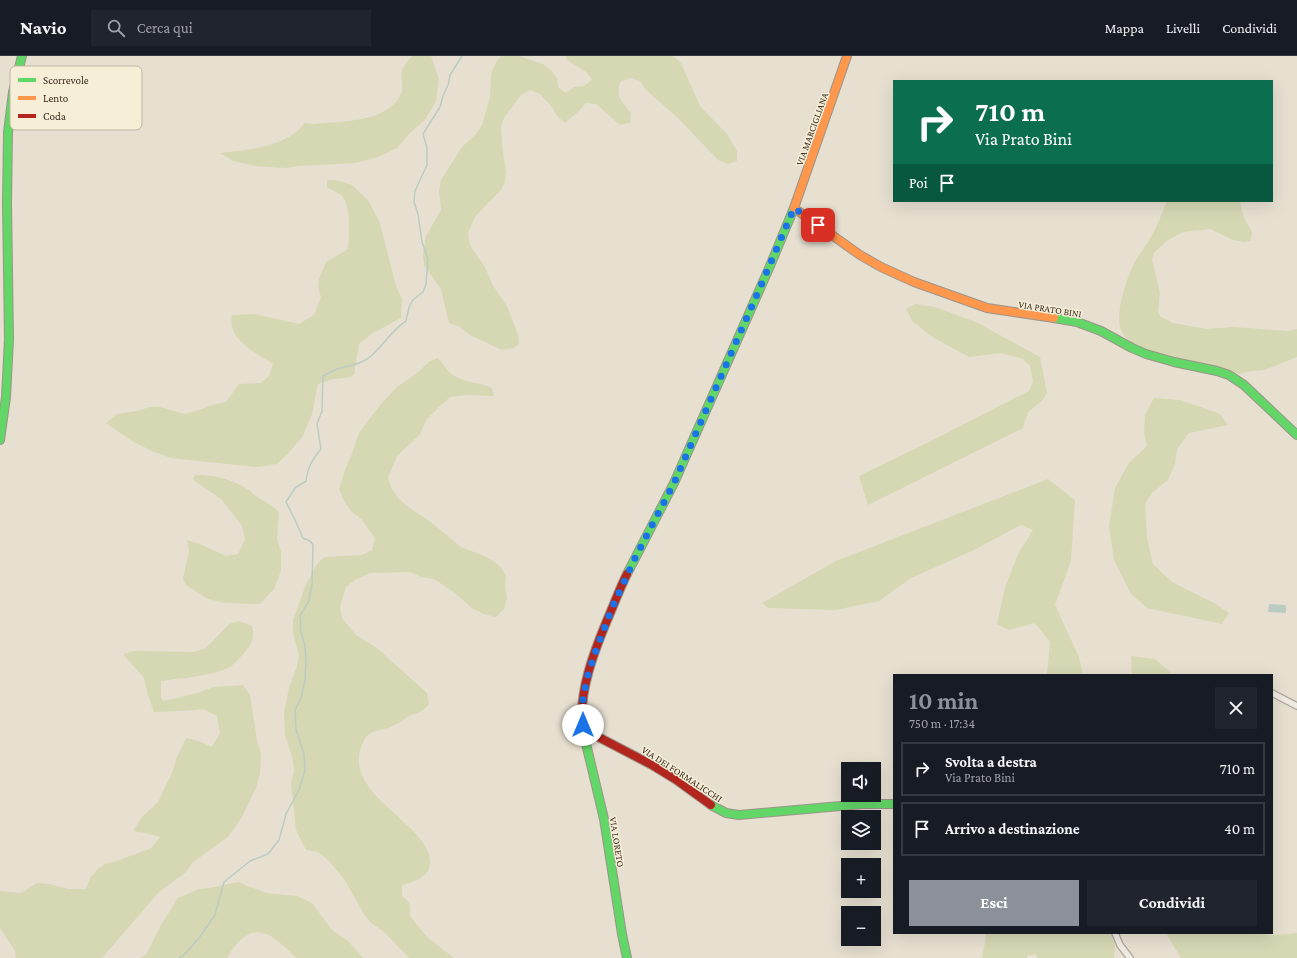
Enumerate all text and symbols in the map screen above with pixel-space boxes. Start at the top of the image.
search box [91,10,371,46]
text: Navio [20,17,67,38]
icon: search [105,17,127,39]
text: Cerca qui [137,20,193,36]
text: Mappa [1105,20,1144,36]
text: Livelli [1166,20,1200,36]
text: Condividi [1222,20,1277,36]
legend [10,66,142,130]
text: Scorrevole [43,74,89,86]
street label: VIA MARCIGLIANA [794,91,830,167]
text: Lento [43,92,69,104]
icon: right [909,96,961,148]
text: 710 m [975,96,1045,127]
text: Coda [43,110,66,122]
text: Via Prato Bini [975,129,1072,149]
icon: arrive [936,172,958,194]
text: Poi [909,175,928,191]
pin [801,208,835,242]
icon: arrive [807,214,829,236]
street label: VIA PRATO BINI [1018,299,1082,319]
text: 10 min [909,687,978,714]
button: close [1215,687,1257,729]
position arrow [562,704,604,746]
text: 750 m · 17:34 [909,716,975,731]
street label: VIA DEI FORMALICCHI [640,744,724,804]
text: Svolta a destra [945,754,1037,770]
icon: right [911,758,933,780]
text: 710 m [1220,761,1255,777]
map controls [841,762,881,946]
button: sound [841,762,881,802]
text: Via Prato Bini [945,770,1015,785]
button: layers [841,810,881,850]
street label: VIA LORETO [608,816,626,868]
icon: arrive [911,818,933,840]
text: Arrivo a destinazione [945,821,1080,837]
text: 40 m [1224,821,1255,837]
button: + [841,858,881,898]
button: Esci [909,880,1079,926]
button: Condividi [1087,880,1257,926]
button: − [841,906,881,946]

